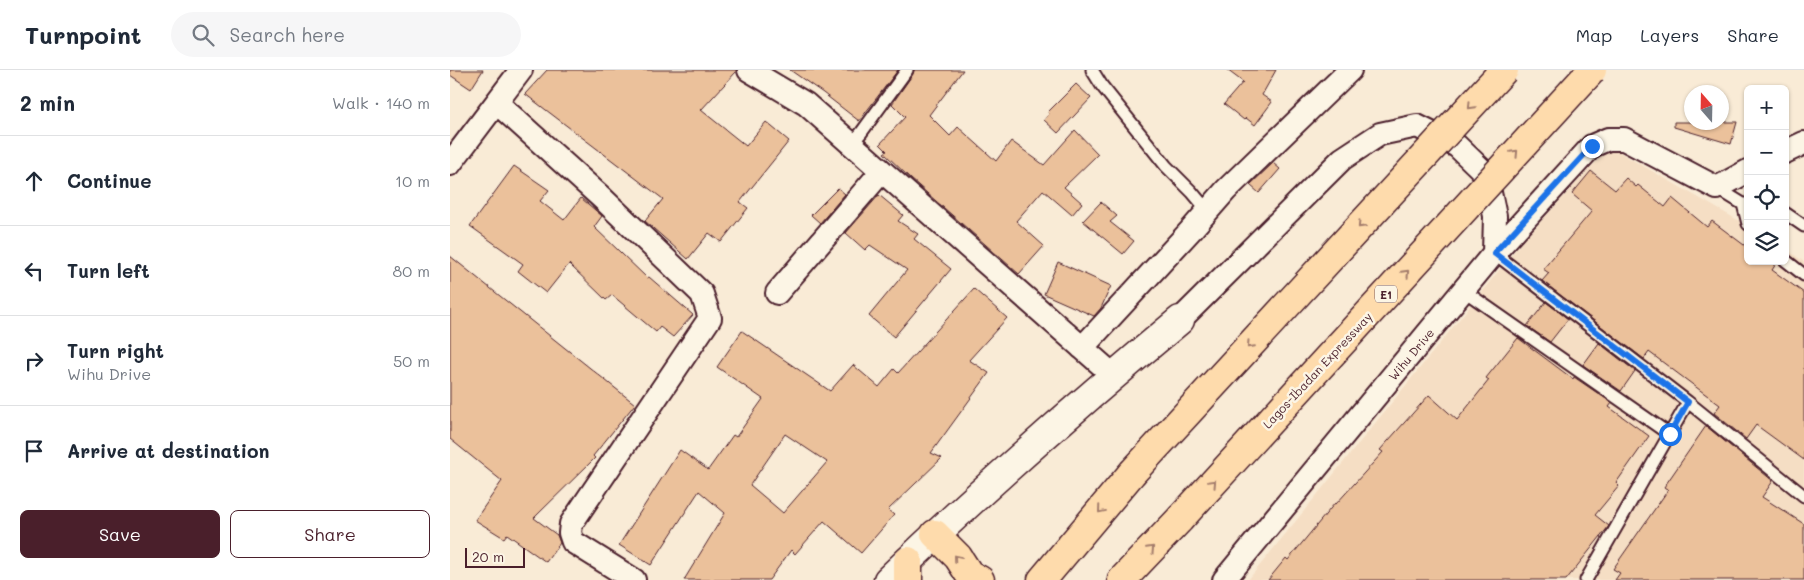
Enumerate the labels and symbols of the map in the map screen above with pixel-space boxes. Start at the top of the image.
north arrow [1684,85,1729,130]
one-way arrow [1468,100,1477,109]
route end [1581,135,1604,158]
one-way arrow [1510,150,1519,159]
one-way arrow [1357,220,1366,229]
one-way arrow [1400,269,1409,278]
road number: E1 [1375,285,1397,302]
street label: Lagos-Ibadan Expressway [1259,308,1375,432]
street label: Wihu Drive [1385,325,1437,383]
one-way arrow [1247,339,1256,348]
route start [1659,423,1682,446]
one-way arrow [1207,479,1216,488]
one-way arrow [1098,504,1107,513]
scale bar [465,545,525,568]
one-way arrow [1145,546,1154,555]
one-way arrow [955,555,963,564]

